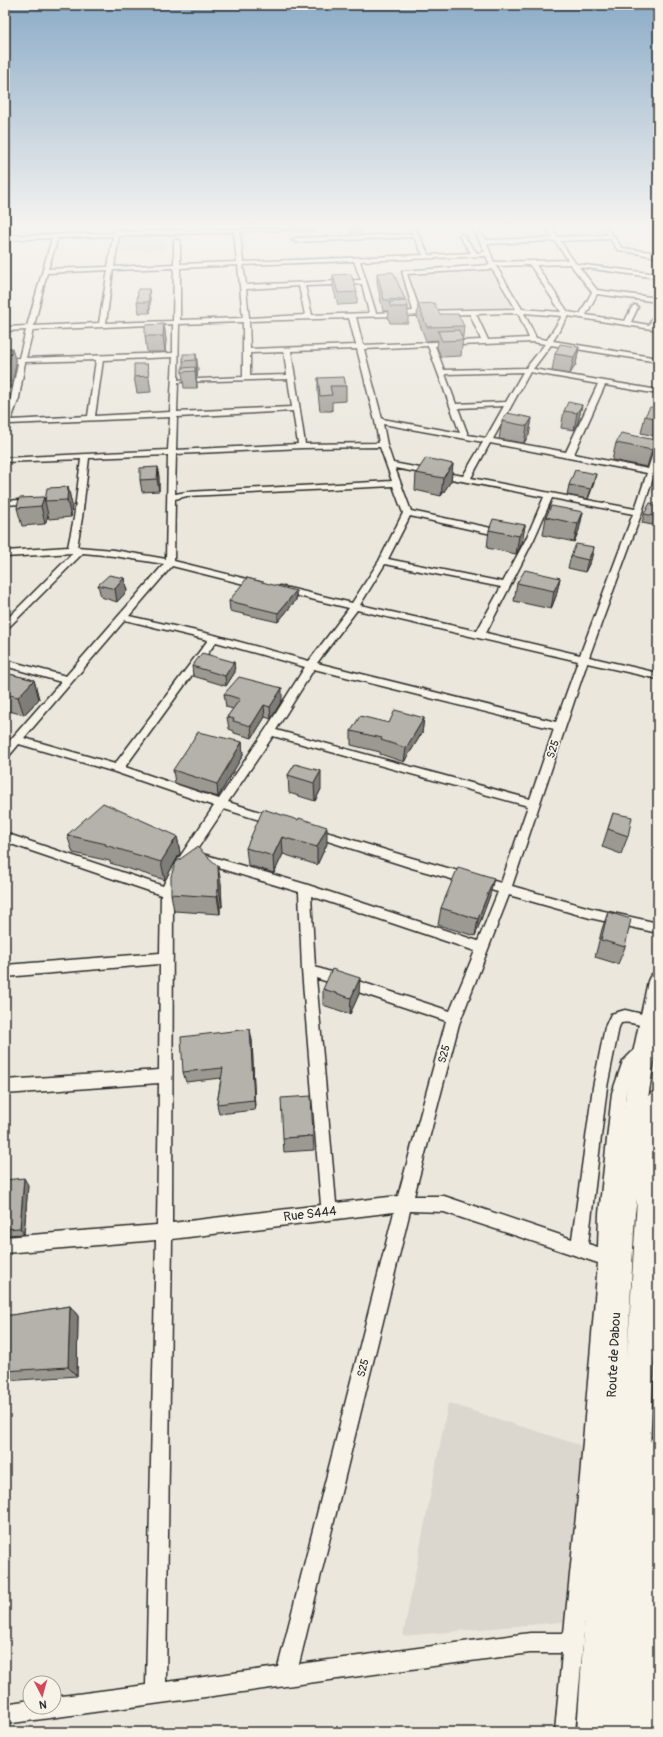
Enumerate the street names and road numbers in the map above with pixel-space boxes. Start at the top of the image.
street label: S25 [544,738,562,760]
street label: S25 [435,1043,453,1065]
street label: Rue S444 [282,1203,338,1225]
street label: Route de Dabou [604,1312,624,1398]
street label: S25 [354,1357,372,1379]

